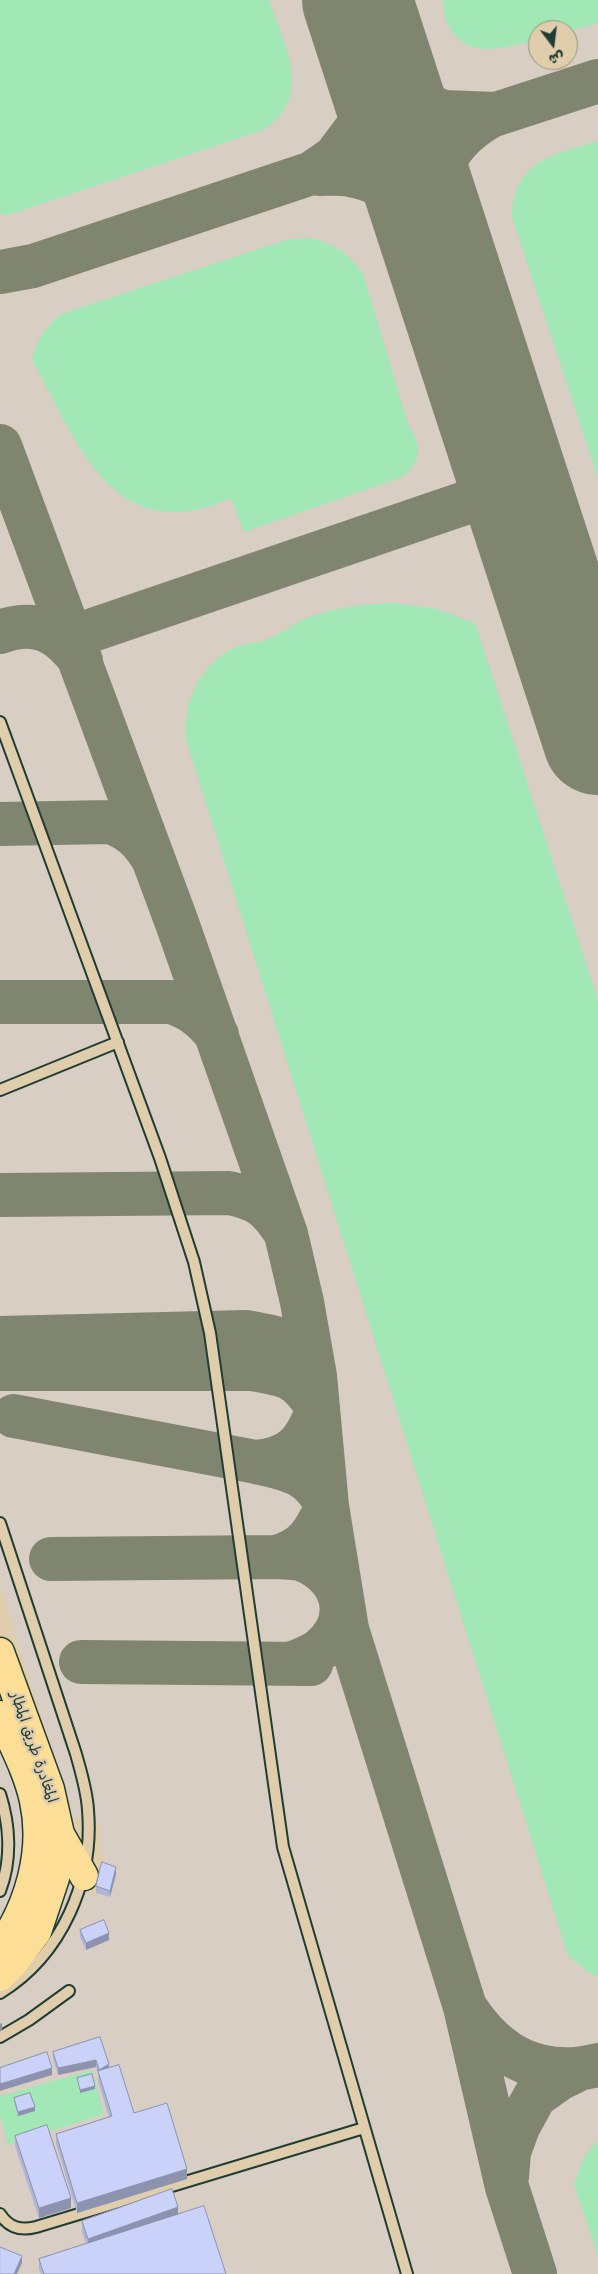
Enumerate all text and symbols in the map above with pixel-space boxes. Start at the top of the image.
north arrow [528,20,578,70]
text: ش [547,48,567,70]
street label: المغادرة طريق المطار [6,1689,62,1805]

